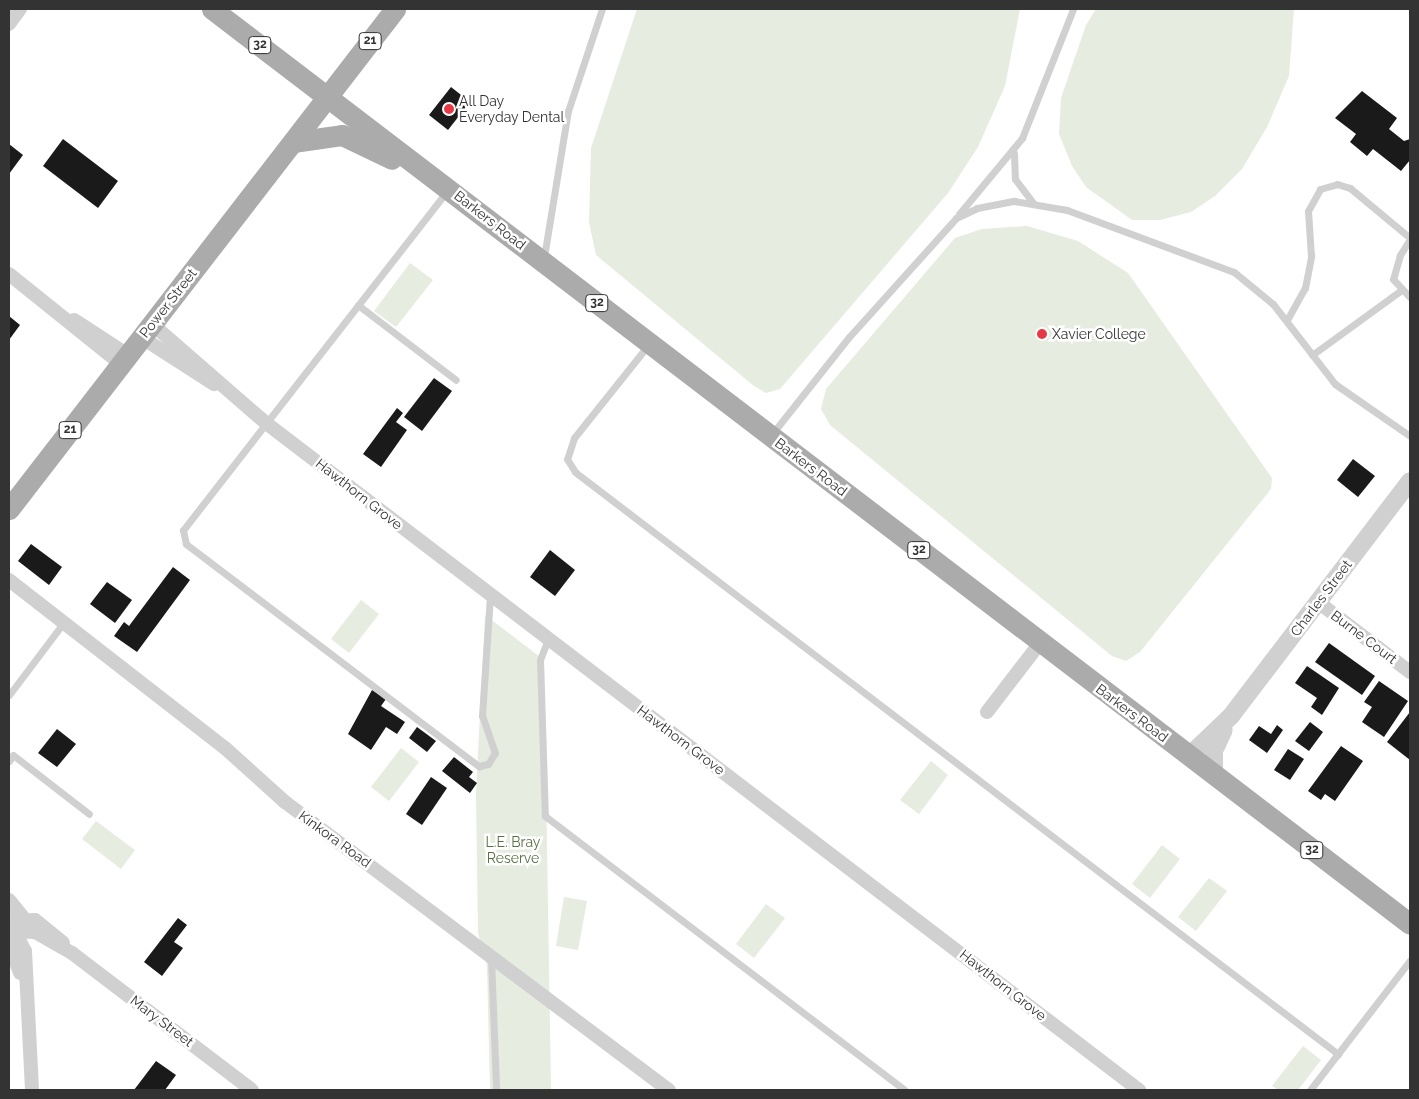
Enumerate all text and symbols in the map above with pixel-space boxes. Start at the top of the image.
road number: 21 [358,31,382,50]
road number: 32 [248,36,272,54]
place label: All Day Everyday Dental [459,93,565,125]
marker: All Day Everyday Dental [443,103,455,115]
street label: Barkers Road [451,187,529,253]
street label: Power Street [136,265,200,341]
road number: 32 [584,294,610,312]
place label: Xavier College [1052,326,1146,342]
marker: Xavier College [1036,328,1048,340]
road number: 21 [58,420,82,440]
street label: Barkers Road [772,434,850,500]
street label: Hawthorn Grove [312,455,406,533]
road number: 32 [906,540,932,560]
street label: Charles Street [1287,556,1355,640]
street label: Burne Court [1328,607,1400,667]
street label: Barkers Road [1093,680,1171,746]
street label: Hawthorn Grove [634,702,728,778]
street label: Kinkora Road [296,807,374,871]
park label: L.E. Bray Reserve [486,834,540,866]
road number: 32 [1300,840,1324,860]
street label: Hawthorn Grove [956,946,1050,1024]
street label: Mary Street [127,992,197,1050]

